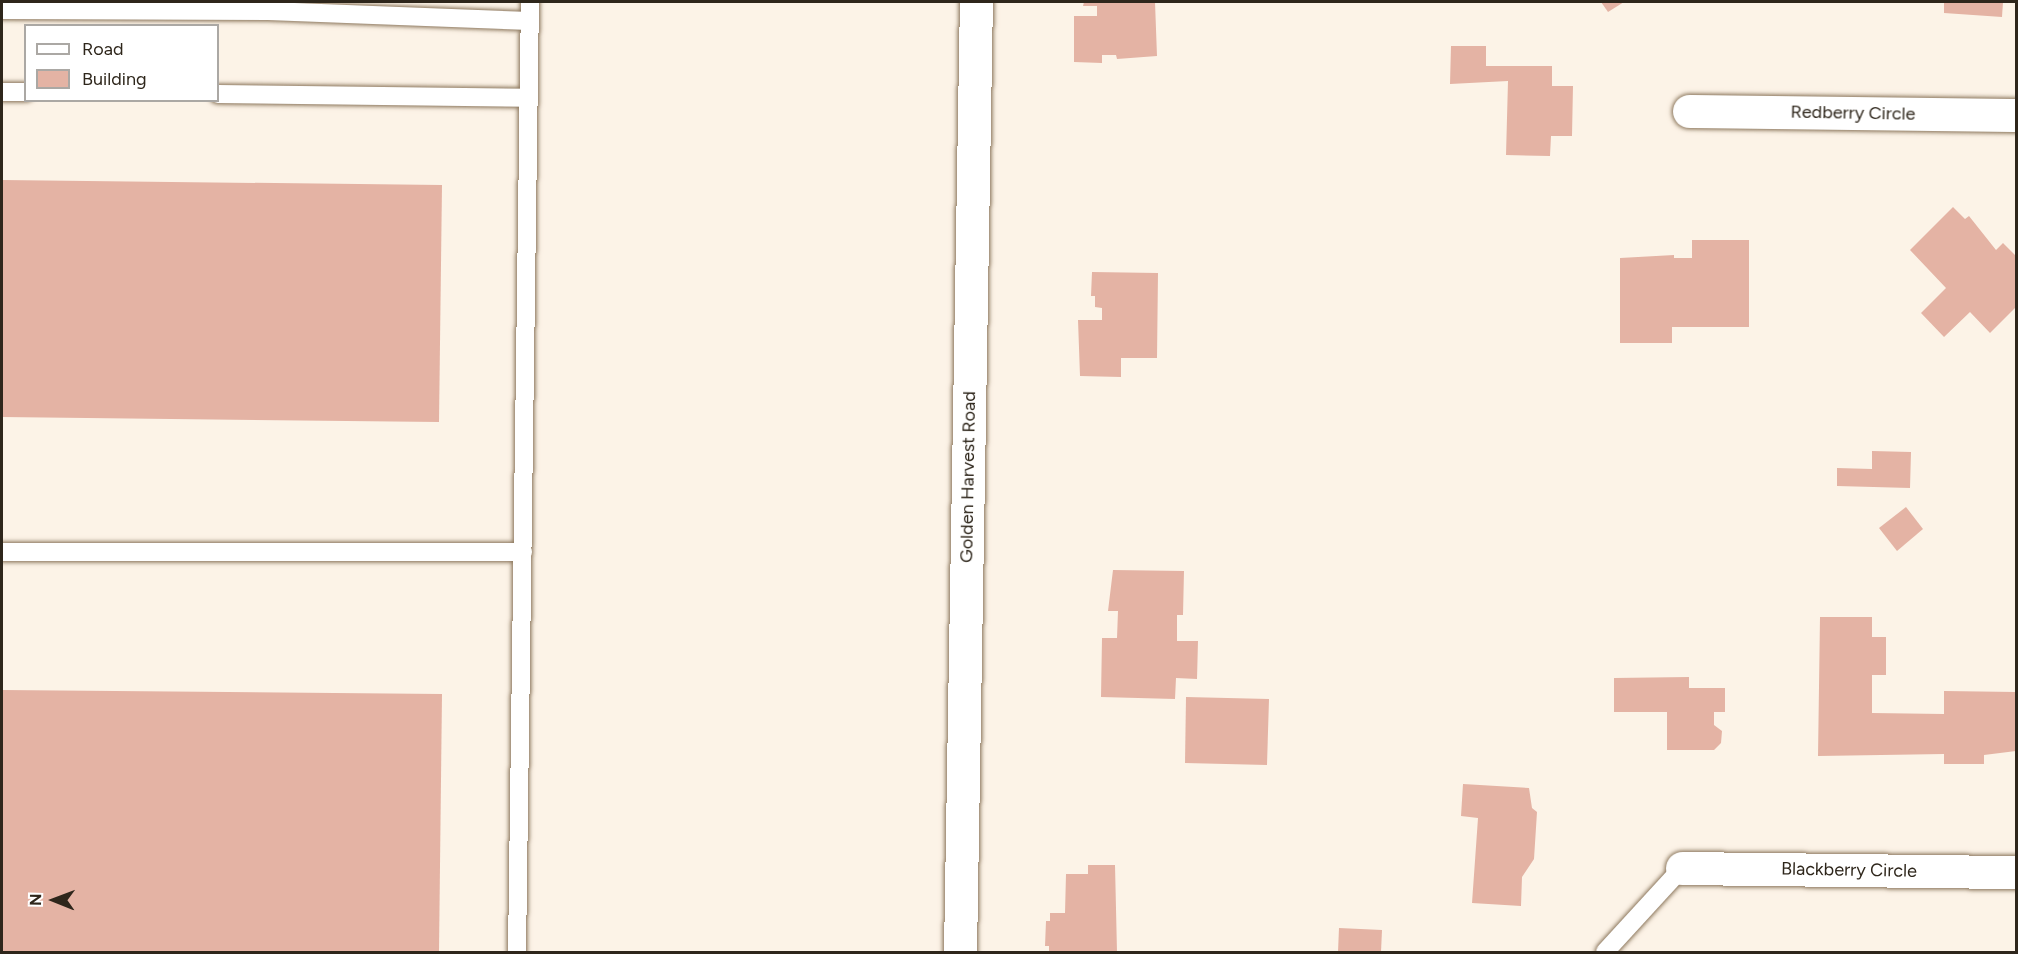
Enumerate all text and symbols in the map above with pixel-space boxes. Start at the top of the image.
legend [24,24,219,102]
text: Road [82,38,123,60]
text: Building [82,68,147,90]
street label: Redberry Circle [1790,101,1916,125]
street label: Golden Harvest Road [956,391,980,563]
street label: Blackberry Circle [1781,858,1917,882]
north arrow [24,870,84,930]
text: N [26,893,45,906]

